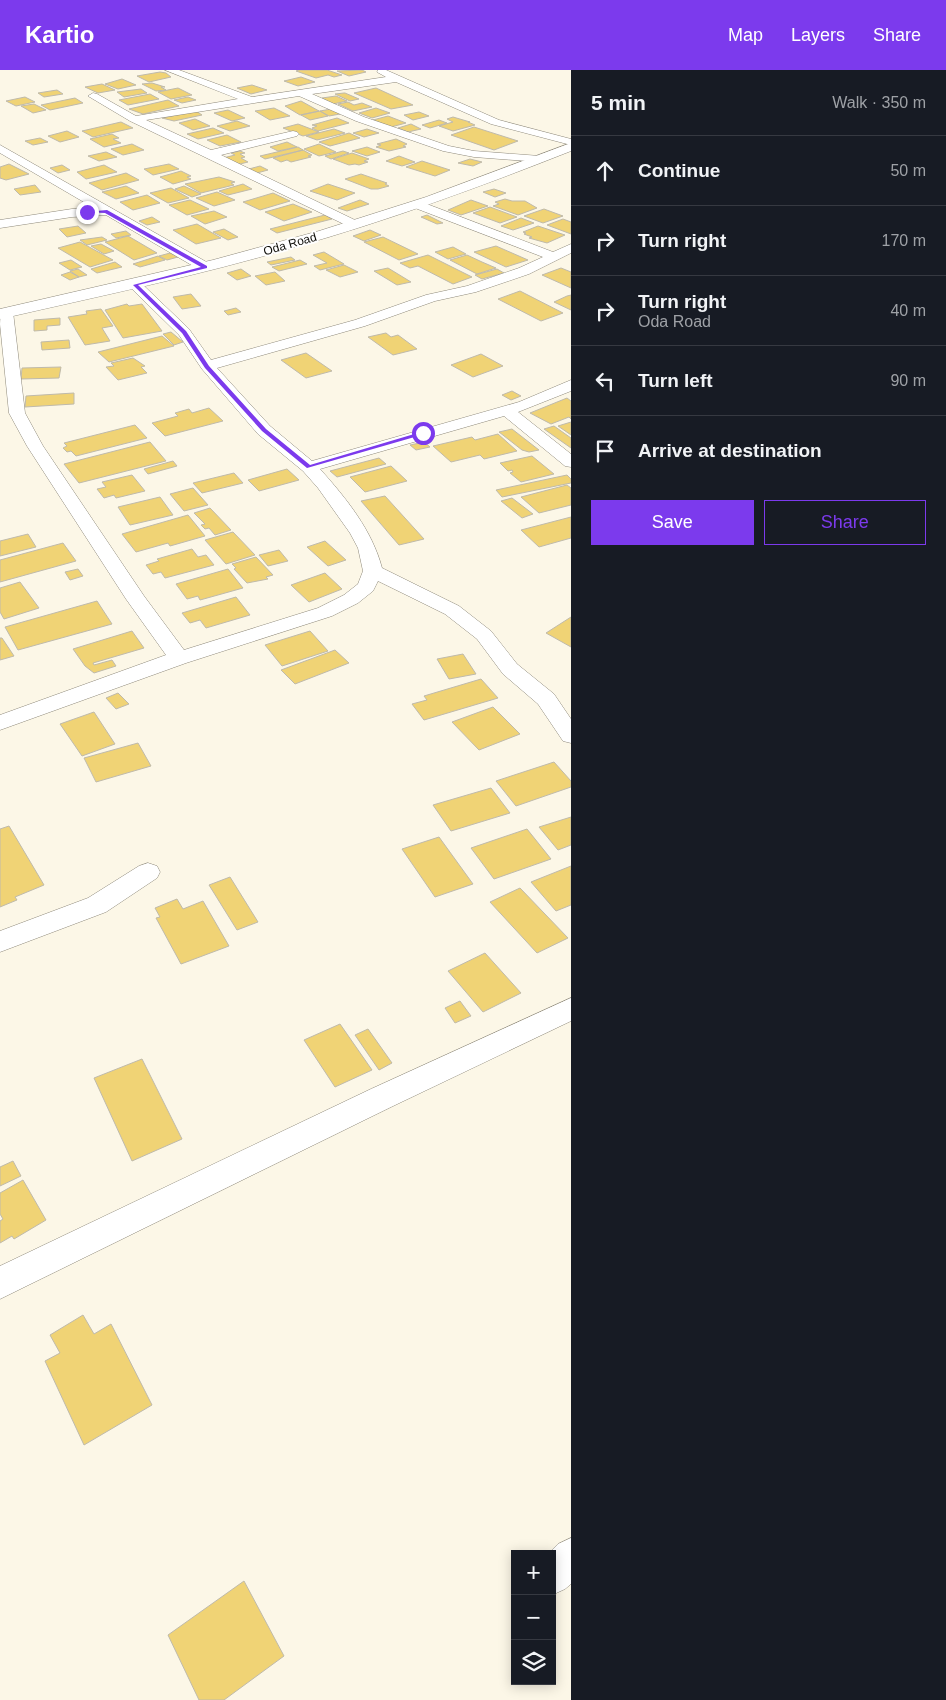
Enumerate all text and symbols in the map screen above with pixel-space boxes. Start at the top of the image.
text: Kartio [25,21,94,48]
text: Map [728,25,763,45]
text: Layers [791,25,845,45]
text: Share [873,25,921,45]
text: 5 min [591,91,646,114]
text: Walk · 350 m [832,94,926,111]
icon: ahead [591,157,619,185]
text: Continue [638,160,720,181]
text: 50 m [890,162,926,179]
route end [76,201,99,224]
icon: right [591,227,619,255]
street label: Oda Road [262,230,318,258]
text: Turn right [638,230,726,251]
text: 170 m [882,232,926,249]
text: Turn right [638,291,726,312]
icon: right [591,297,619,325]
text: 40 m [890,302,926,319]
text: Oda Road [638,313,711,330]
icon: left [591,367,619,395]
text: Turn left [638,370,713,391]
text: 90 m [890,372,926,389]
route start [412,422,435,445]
icon: arrive [591,437,619,465]
text: Arrive at destination [638,440,822,461]
button: Save [591,500,754,545]
button: Share [764,500,926,545]
map controls [511,1550,556,1685]
button: + [511,1550,556,1595]
button: − [511,1595,556,1640]
button: layers [511,1640,556,1685]

